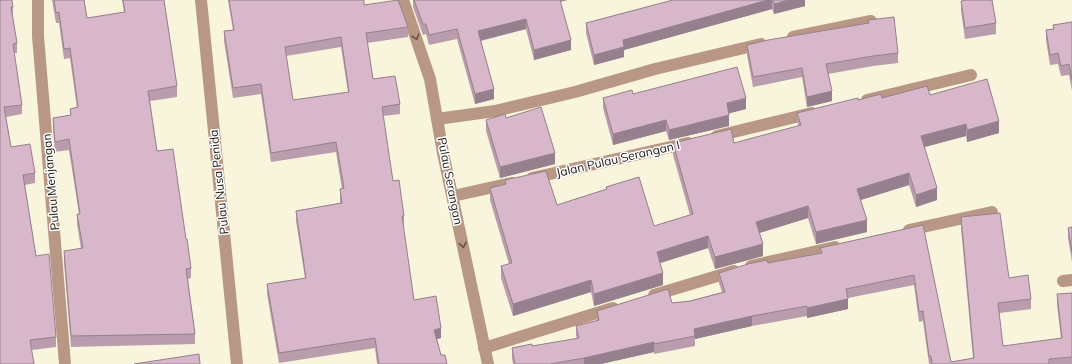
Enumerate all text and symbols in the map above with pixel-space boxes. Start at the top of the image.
one-way arrow [411,33,420,40]
street label: Pulau Nusa Penida [206,129,231,235]
street label: Pulau Menjangan [39,133,62,231]
street label: Pulau Serangan [435,136,466,226]
street label: Jalan Pulau Serangan I [555,137,681,180]
one-way arrow [458,242,466,249]

